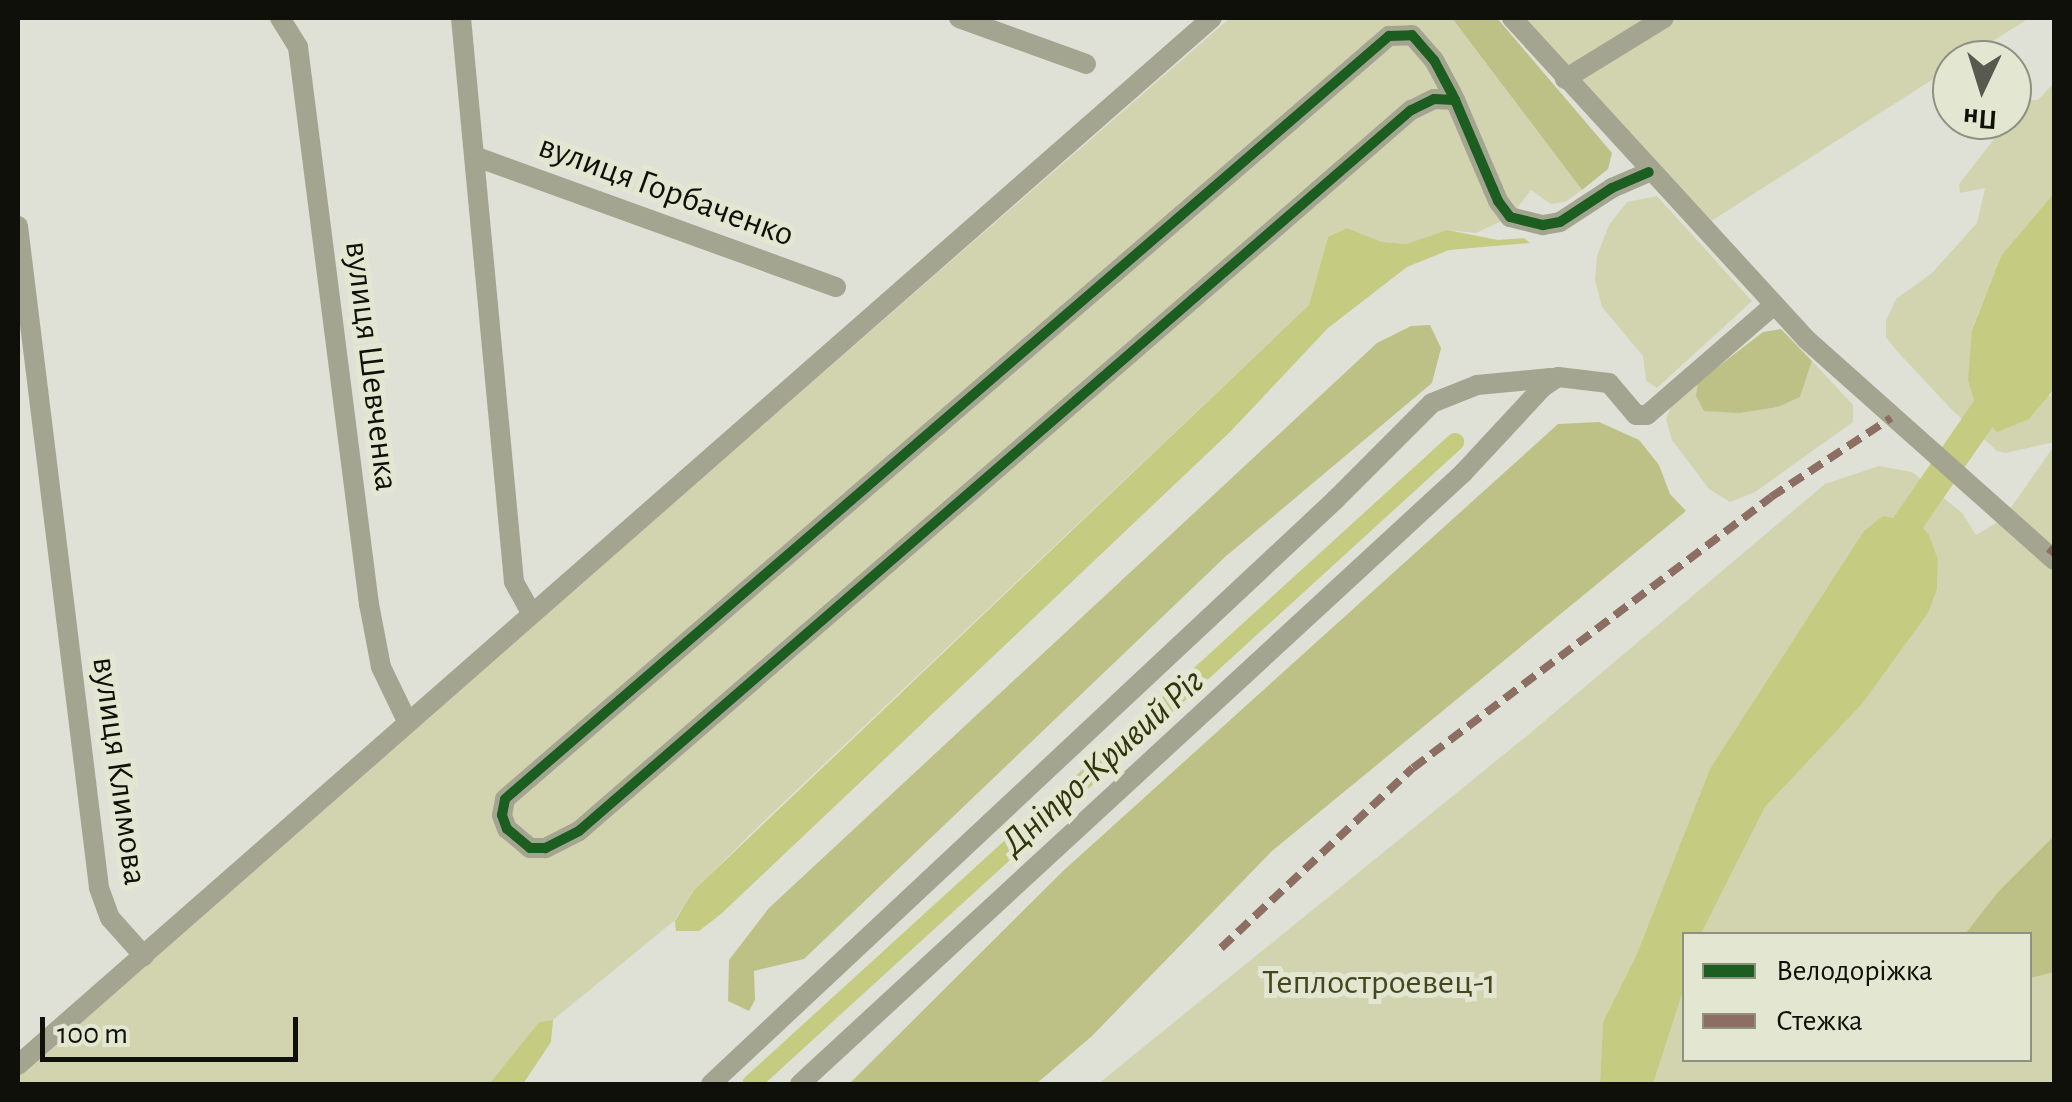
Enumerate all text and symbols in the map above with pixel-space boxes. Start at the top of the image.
north arrow [1932,40,2032,140]
text: Пн [1962,103,1998,133]
street label: вулиця Горбаченко [533,125,799,257]
street label: вулиця Шевченка [335,239,407,493]
street label: вулиця Климова [82,654,156,888]
water label: Дніпро-Кривий Ріг [992,660,1214,866]
legend [1682,932,2032,1062]
text: Велодоріжка [1776,956,1933,986]
park label: Теплостроевец-1 [1262,962,1496,1004]
scale bar [45,997,302,1059]
text: Стежка [1776,1006,1863,1036]
text: 100 m [57,1019,128,1049]

